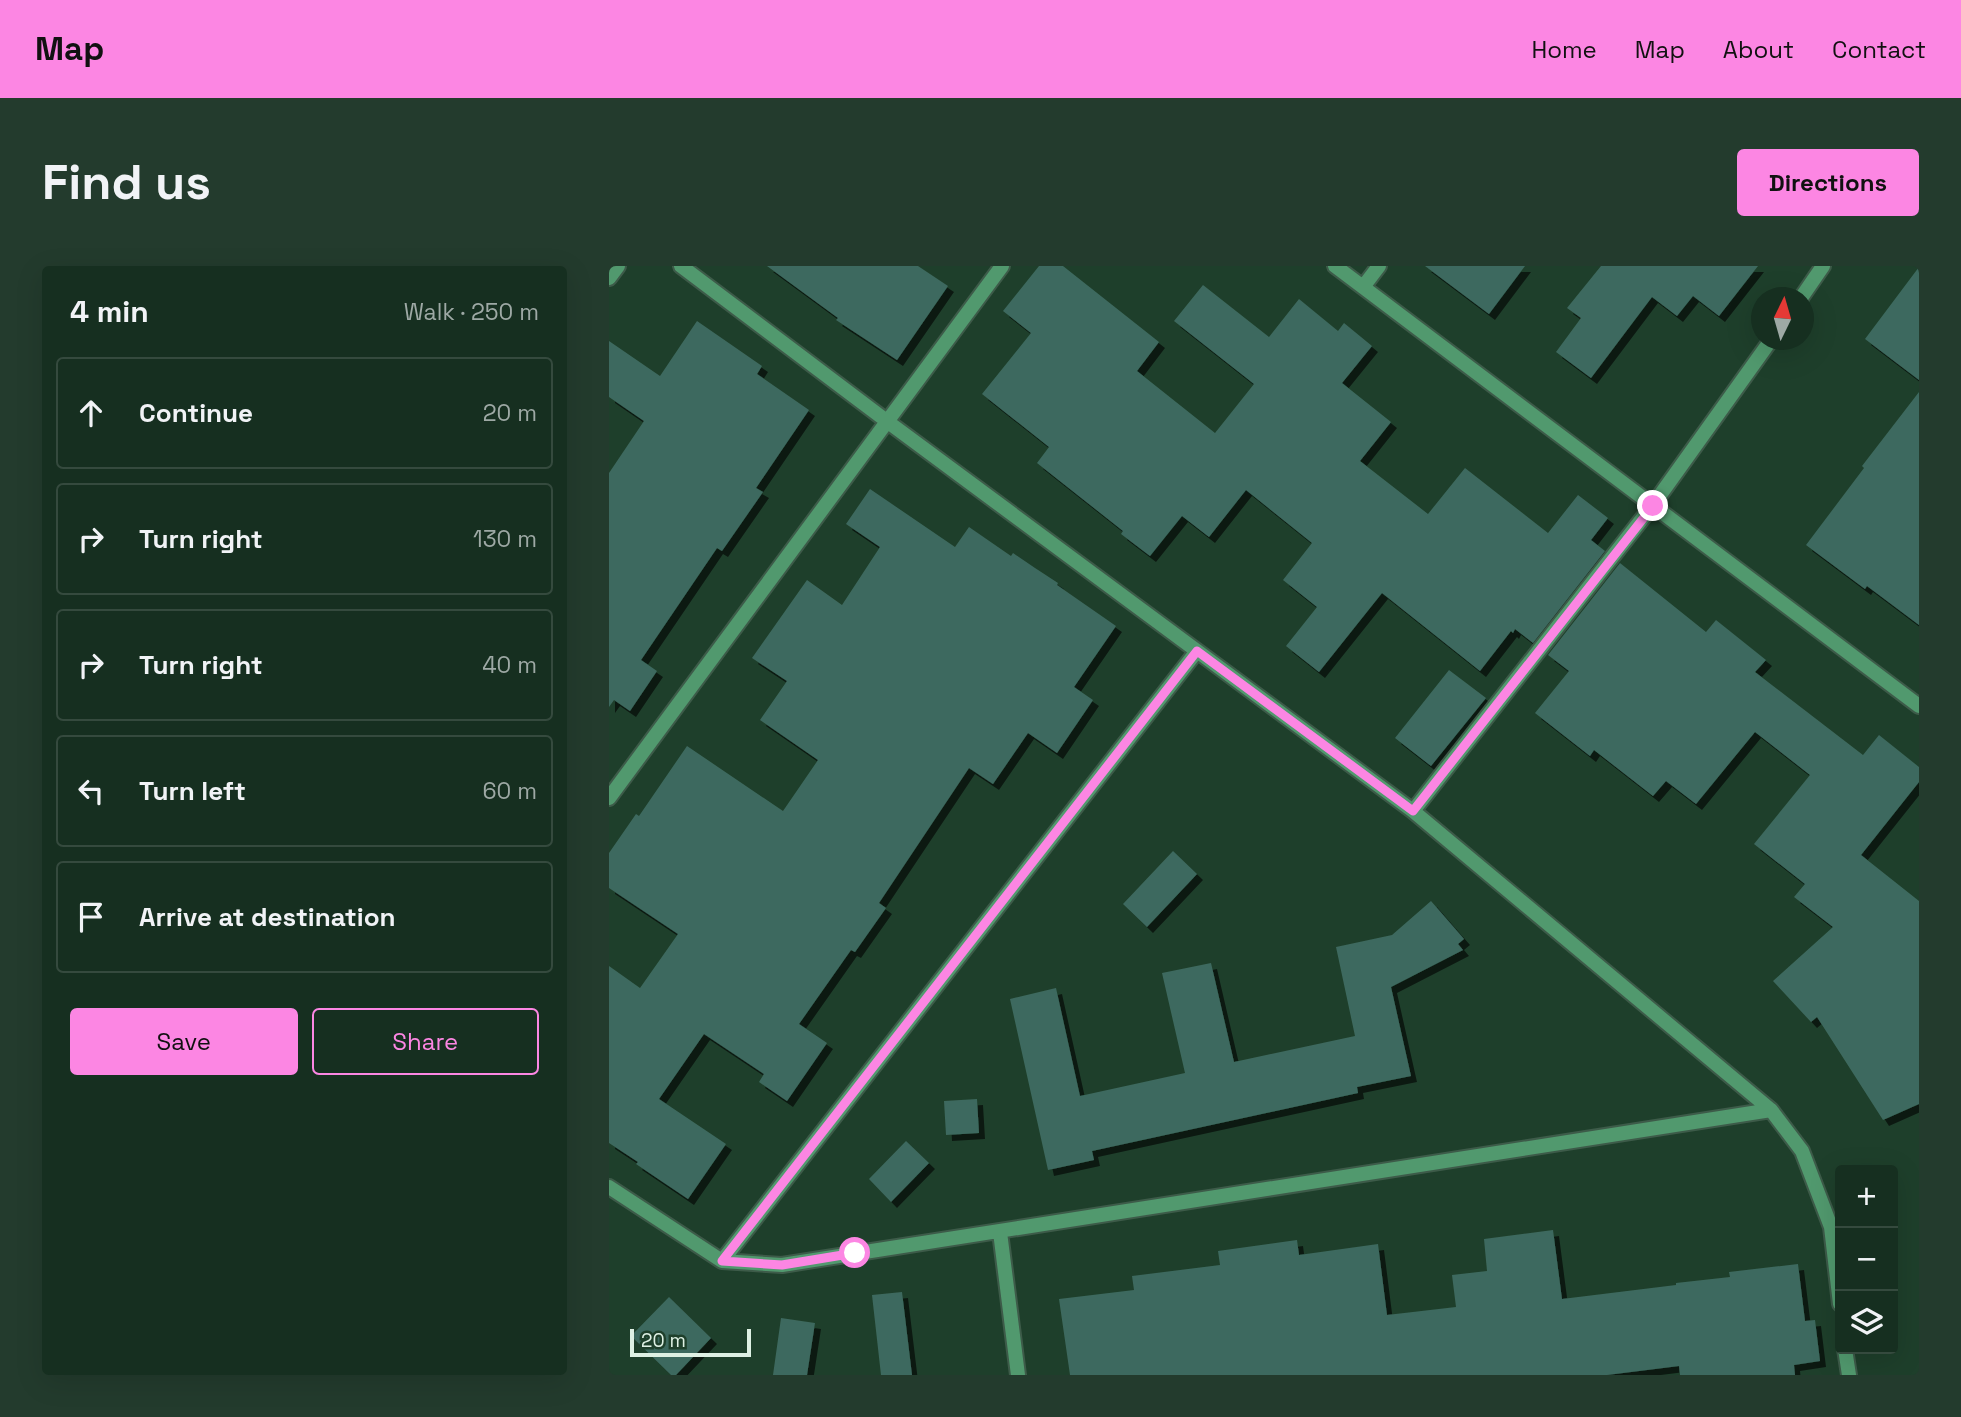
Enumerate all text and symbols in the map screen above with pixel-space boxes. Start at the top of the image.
text: Map [35,28,104,70]
text: Home [1531,34,1597,65]
text: Map [1635,34,1685,65]
text: About [1723,34,1794,65]
text: Contact [1832,34,1926,65]
button: Directions [1737,149,1919,216]
text: Find us [42,151,211,213]
north arrow [1751,287,1814,350]
text: 4 min [70,292,149,331]
text: Walk · 250 m [404,297,539,327]
icon: ahead [72,394,110,432]
text: Continue [139,396,253,430]
text: 20 m [483,398,537,428]
route end [1637,490,1668,521]
icon: right [72,520,110,558]
text: Turn right [139,522,263,556]
text: 130 m [473,524,537,554]
icon: right [72,646,110,684]
text: Turn right [139,648,263,682]
text: 40 m [482,650,537,680]
icon: left [72,772,110,810]
text: Turn left [139,774,246,808]
text: 60 m [482,776,537,806]
icon: arrive [72,898,110,936]
text: Arrive at destination [139,900,396,934]
button: Save [70,1008,298,1075]
button: Share [312,1008,539,1075]
map controls [1835,1165,1898,1354]
button: + [1835,1165,1898,1228]
button: − [1835,1228,1898,1291]
route start [839,1237,870,1268]
button: layers [1835,1291,1898,1354]
scale bar [630,1326,751,1358]
text: 20 m [641,1328,686,1353]

